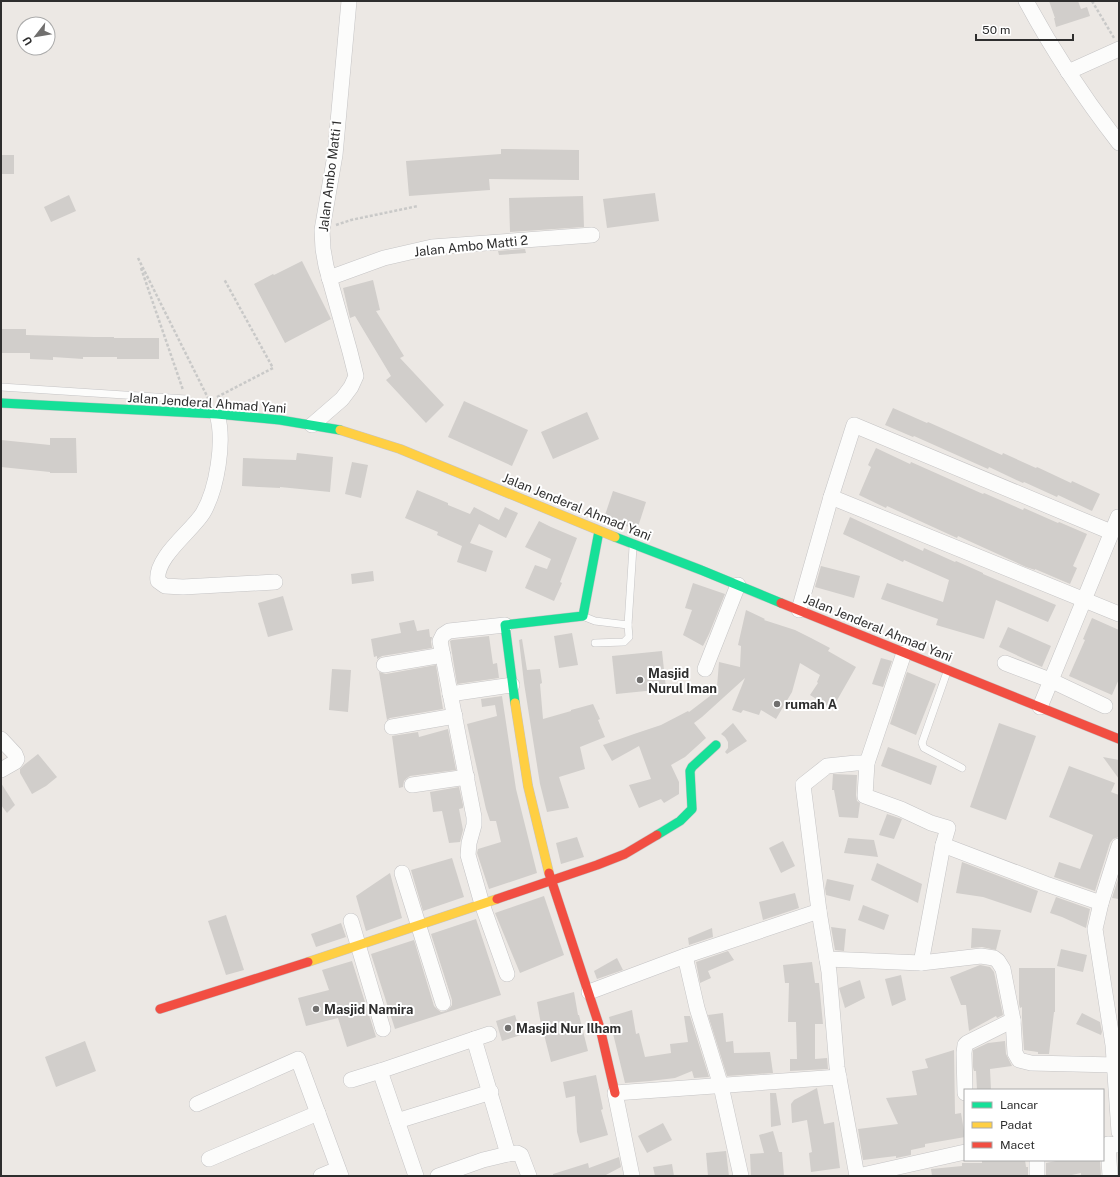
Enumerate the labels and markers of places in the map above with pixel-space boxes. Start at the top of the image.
place label: Masjid Nurul Iman [648,666,717,696]
marker: Masjid Nurul Iman [635,675,645,685]
place label: rumah A [785,697,838,712]
marker: rumah A [772,699,782,709]
place label: Masjid Namira [324,1002,413,1017]
marker: Masjid Namira [311,1004,321,1014]
place label: Masjid Nur Ilham [516,1021,621,1036]
marker: Masjid Nur Ilham [503,1023,513,1033]

